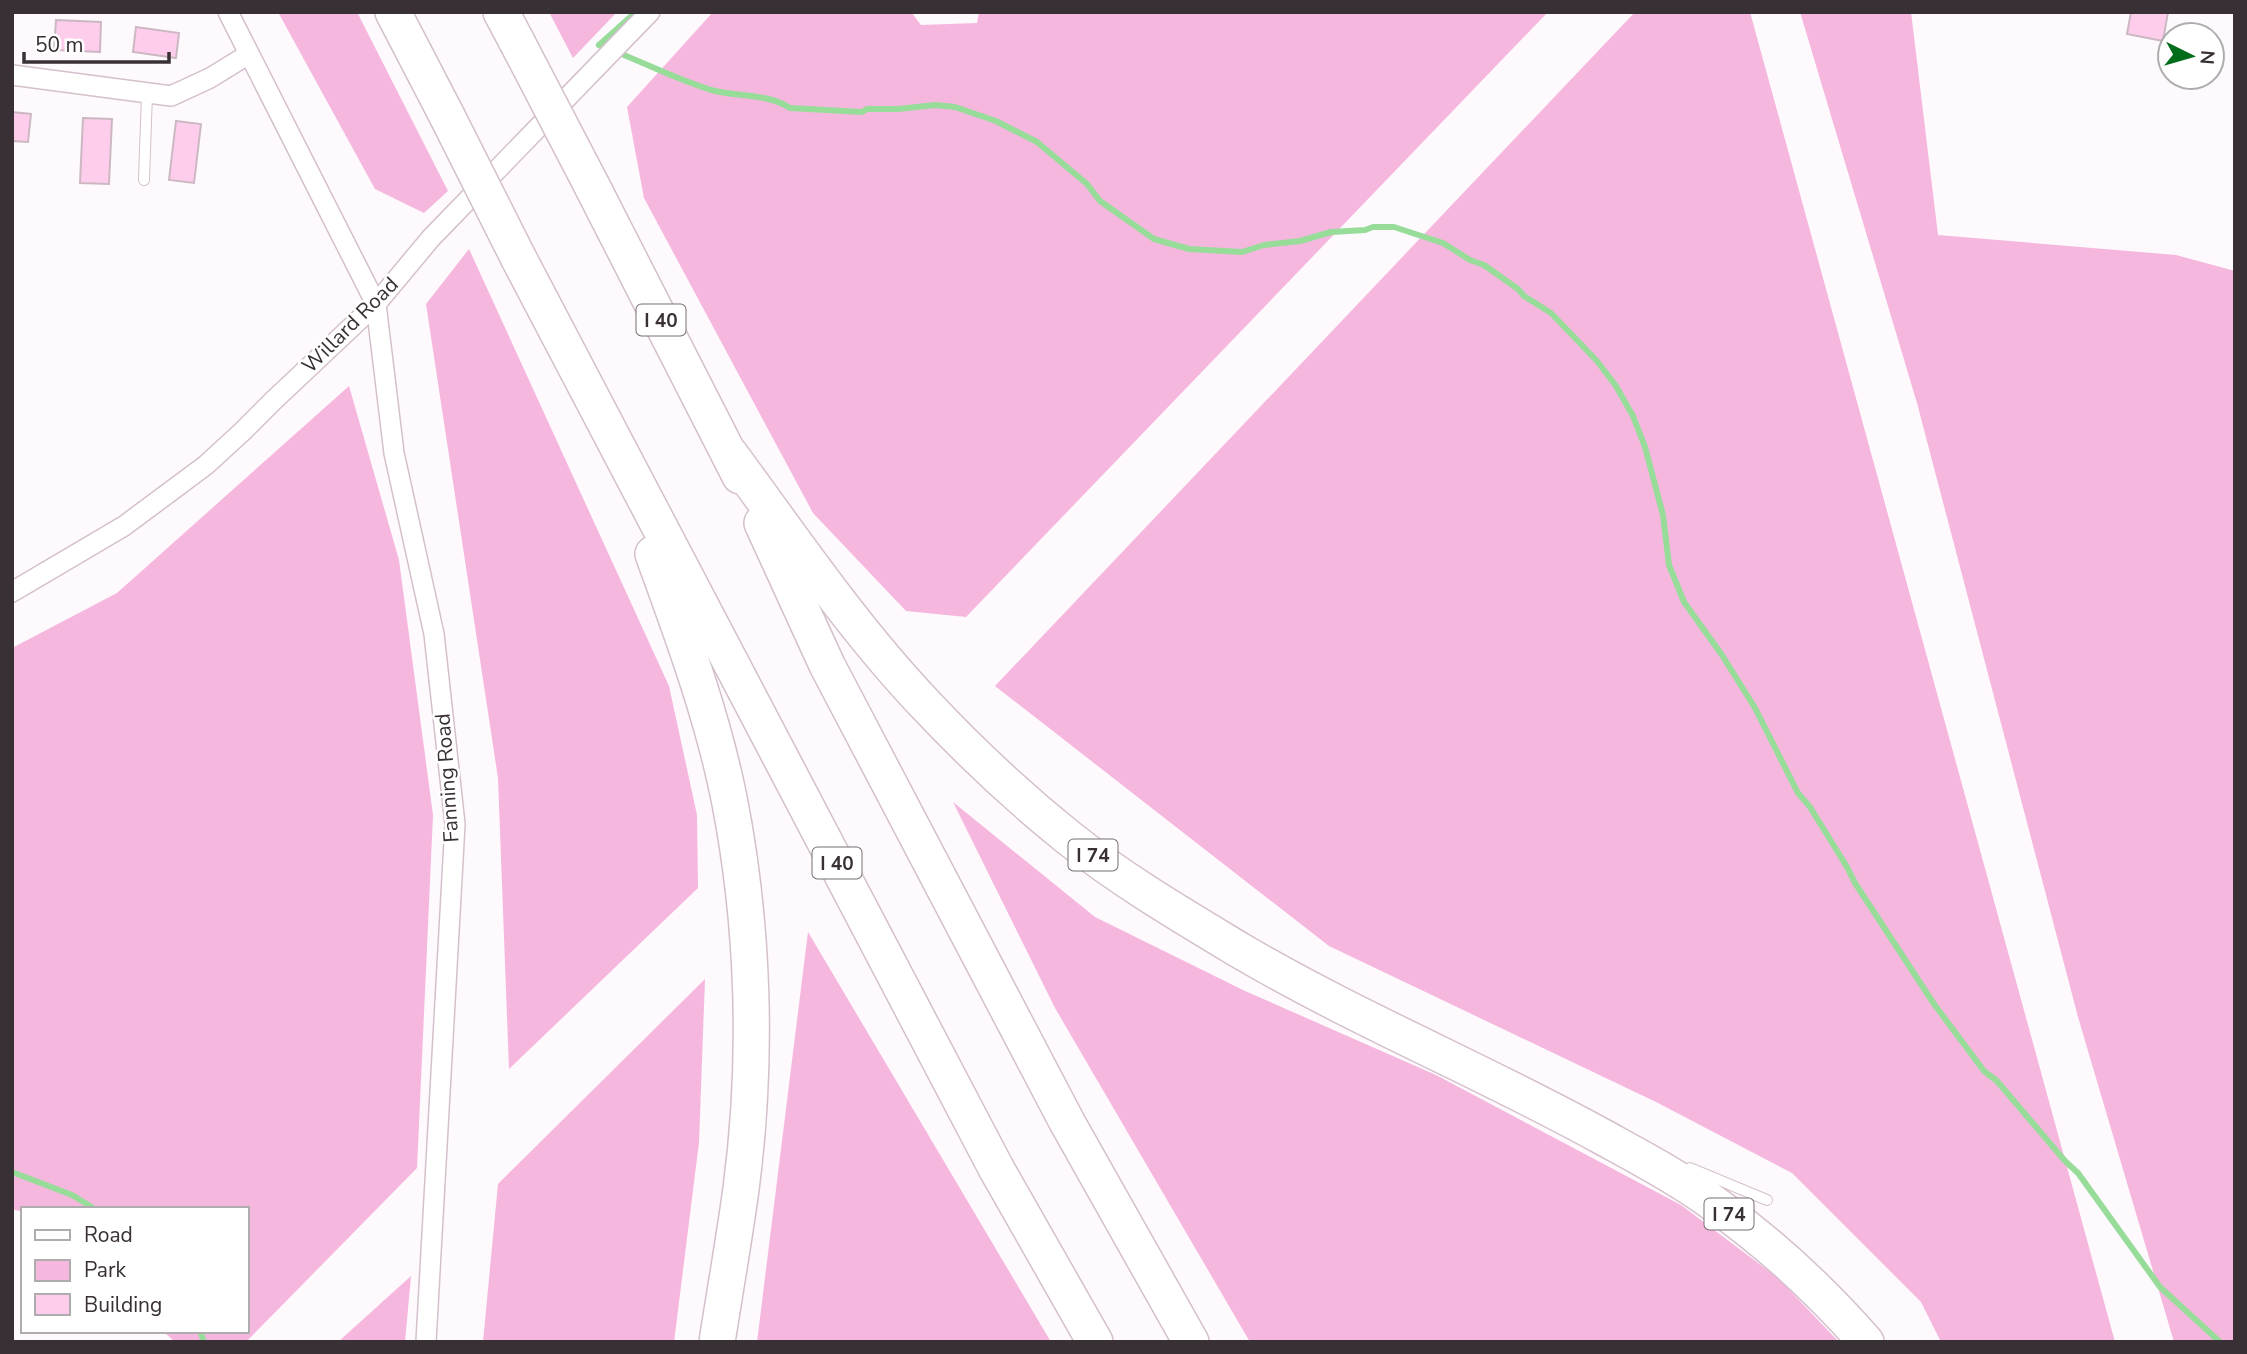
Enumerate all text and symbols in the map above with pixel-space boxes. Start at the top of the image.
scale bar [24,21,170,65]
north arrow [2156,21,2226,91]
text: 50 m [35,31,84,59]
text: N [2193,49,2221,66]
street label: Willard Road [296,271,404,379]
road number: I 40 [636,304,686,336]
street label: Fanning Road [429,712,465,844]
road number: I 74 [1068,840,1118,870]
road number: I 40 [812,848,862,878]
road number: I 74 [1704,1198,1754,1230]
legend [21,1207,248,1333]
text: Road [84,1221,133,1249]
text: Park [84,1256,126,1284]
text: Building [84,1291,162,1319]

